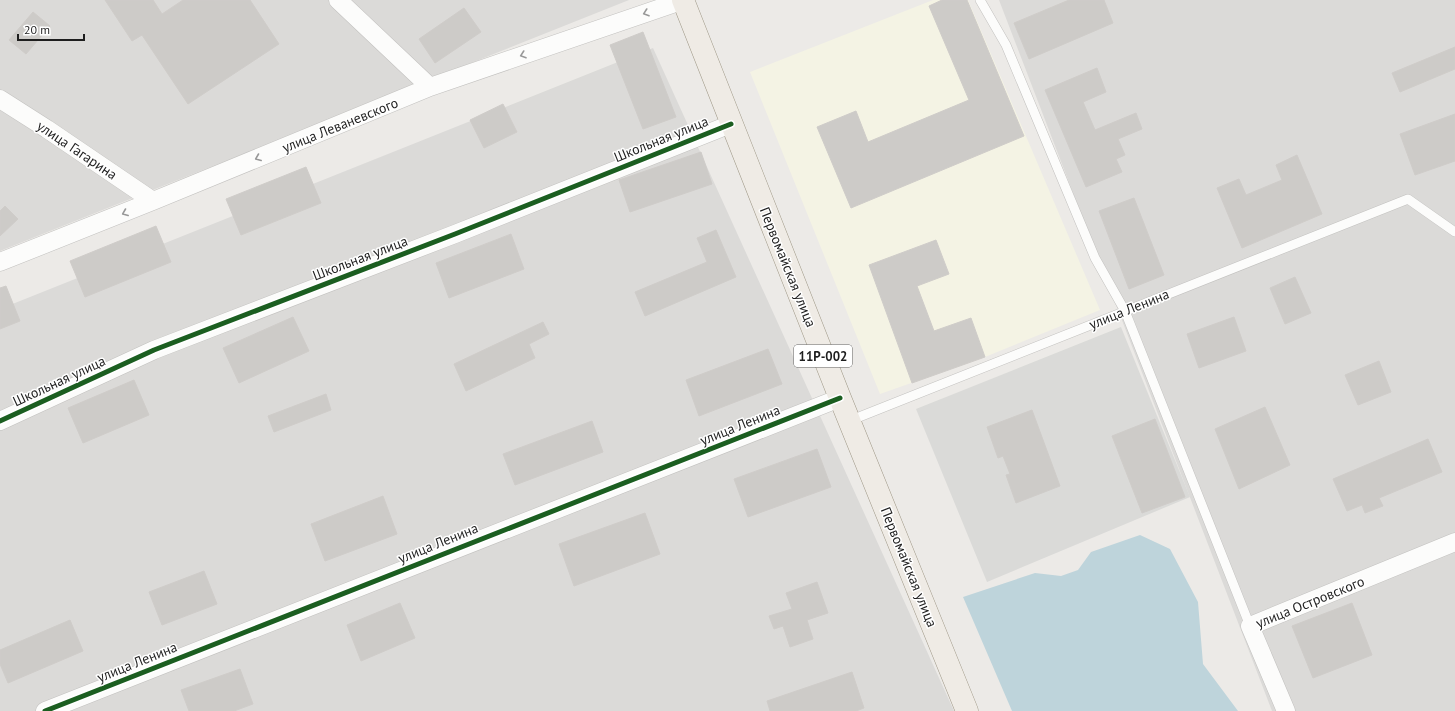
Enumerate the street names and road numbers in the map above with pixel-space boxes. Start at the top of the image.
street label: улица Леваневского [279,94,401,156]
street label: Школьная улица [611,112,711,166]
street label: улица Гагарина [34,117,121,183]
street label: Первомайская улица [756,204,820,330]
street label: Школьная улица [310,232,410,284]
street label: улица Ленина [1086,285,1172,333]
road number: 11Р-002 [794,345,852,367]
street label: Школьная улица [10,352,108,410]
street label: улица Ленина [697,401,783,449]
street label: Первомайская улица [877,504,941,630]
street label: улица Ленина [395,519,481,567]
street label: улица Островского [1253,572,1367,632]
street label: улица Ленина [94,638,180,686]

